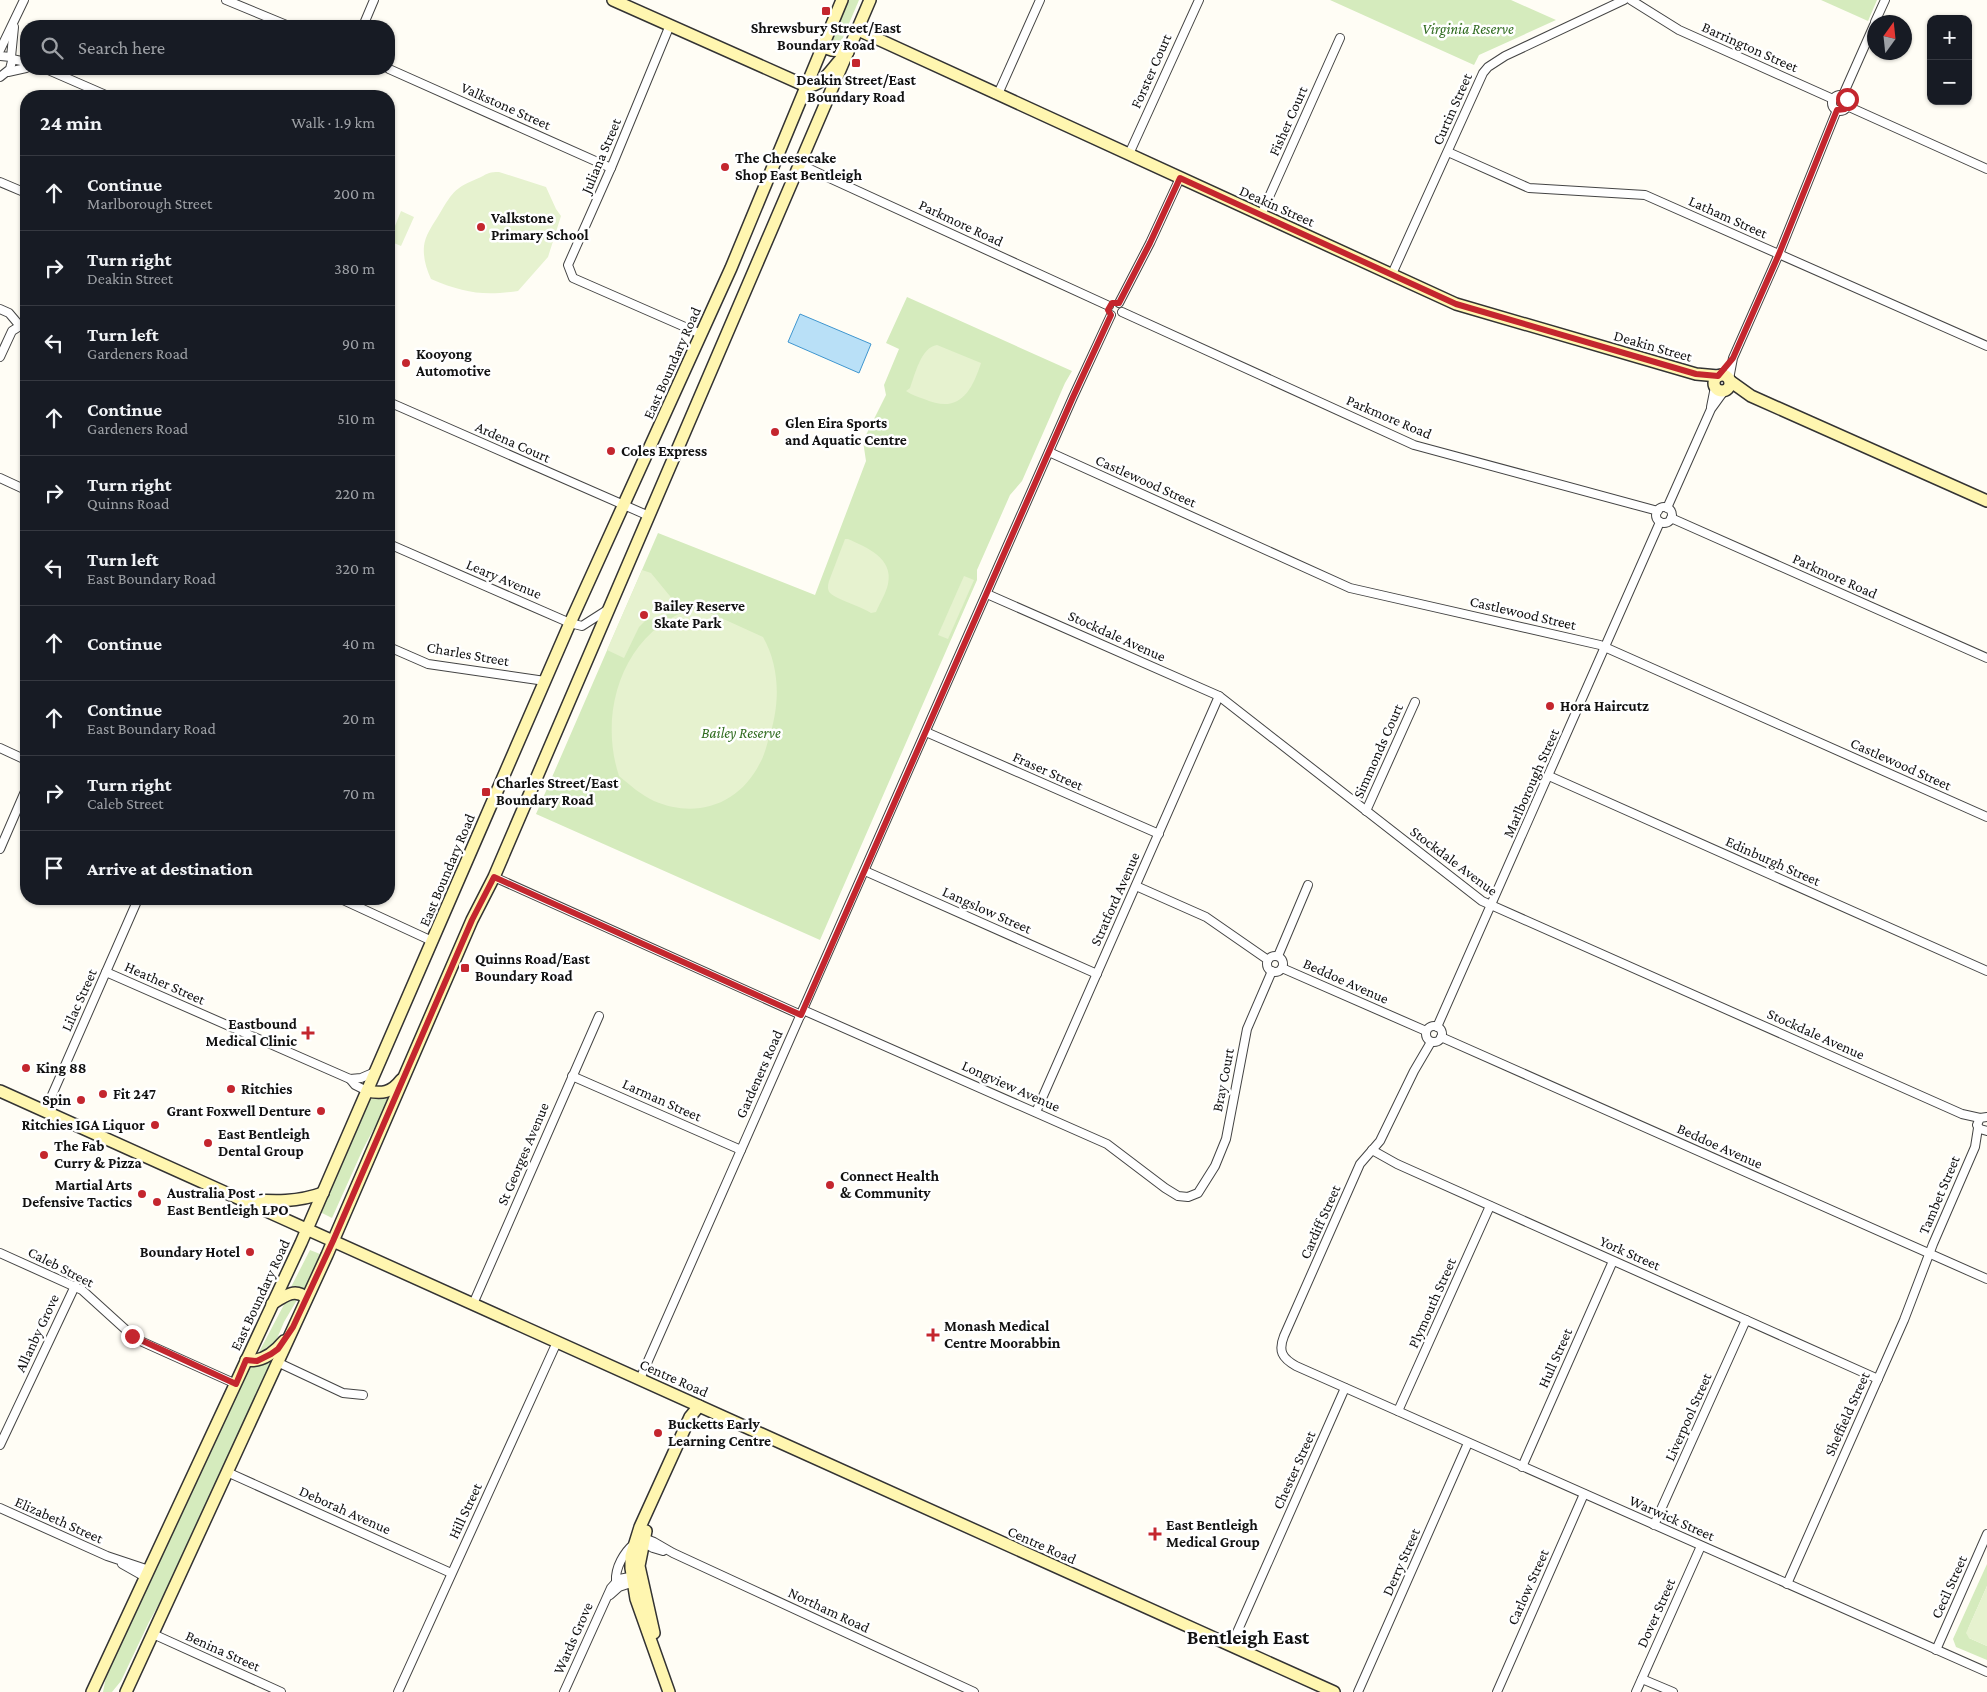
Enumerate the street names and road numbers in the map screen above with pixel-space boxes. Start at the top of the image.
street label: Barrington Street [1699,19,1801,77]
street label: Forster Court [1127,30,1175,111]
street label: Curtin Street [1429,70,1475,147]
street label: Valkstone Street [459,79,554,133]
street label: Fisher Court [1266,83,1311,158]
street label: Juliana Street [577,115,625,198]
street label: Deakin Street [1237,182,1318,230]
street label: Latham Street [1686,193,1771,242]
street label: Parkmore Road [916,197,1006,250]
street label: East Boundary Road [640,304,705,422]
street label: Deakin Street [1612,327,1695,365]
street label: Parkmore Road [1344,392,1434,442]
street label: Ardena Court [473,418,554,466]
street label: Castlewood Street [1093,452,1200,511]
street label: Parkmore Road [1790,550,1880,602]
street label: Leary Avenue [464,556,544,603]
street label: Castlewood Street [1468,593,1579,633]
street label: Stockdale Avenue [1066,607,1169,665]
street label: Charles Street [426,639,511,669]
street label: Simmonds Court [1350,700,1406,801]
street label: Marlborough Street [1500,725,1564,840]
street label: Castlewood Street [1848,735,1955,794]
street label: Fraser Street [1010,748,1086,794]
street label: East Boundary Road [416,811,479,929]
street label: Stockdale Avenue [1407,823,1501,899]
street label: Edinburgh Street [1723,833,1824,890]
street label: Stratford Avenue [1087,849,1143,948]
street label: Langslow Street [940,883,1035,938]
street label: Beddoe Avenue [1301,955,1391,1007]
street label: Heather Street [122,958,209,1008]
street label: Lilac Street [58,965,100,1034]
street label: Stockdale Avenue [1765,1005,1868,1063]
street label: Gardeners Road [732,1027,786,1121]
street label: Bray Court [1209,1046,1238,1113]
street label: Longview Avenue [959,1057,1063,1116]
street label: Larman Street [620,1075,705,1125]
street label: St Georges Avenue [494,1100,553,1208]
street label: Beddoe Avenue [1675,1120,1765,1172]
street label: Tambet Street [1915,1152,1963,1237]
street label: Cardiff Street [1297,1182,1344,1262]
street label: York Street [1597,1233,1664,1274]
street label: East Boundary Road [227,1237,294,1354]
street label: Caleb Street [25,1244,98,1291]
street label: Plymouth Street [1405,1255,1460,1351]
street label: Allanby Grove [12,1291,63,1375]
street label: Hull Street [1535,1325,1576,1390]
street label: Centre Road [637,1356,711,1400]
street label: Sheffield Street [1821,1368,1873,1459]
street label: Liverpool Street [1661,1370,1716,1464]
street label: Chester Street [1270,1427,1319,1512]
street label: Hill Street [445,1480,485,1541]
street label: Deborah Avenue [297,1483,394,1538]
street label: Warwick Street [1627,1492,1718,1544]
street label: Elizabeth Street [13,1493,106,1547]
street label: Centre Road [1005,1523,1079,1567]
street label: Derry Street [1379,1525,1424,1599]
street label: Carlow Street [1504,1546,1552,1627]
street label: Cecil Street [1928,1552,1970,1621]
street label: Dover Street [1634,1575,1679,1650]
street label: Northam Road [786,1584,872,1636]
street label: Wards Grove [550,1599,596,1676]
street label: Benina Street [183,1627,264,1675]

